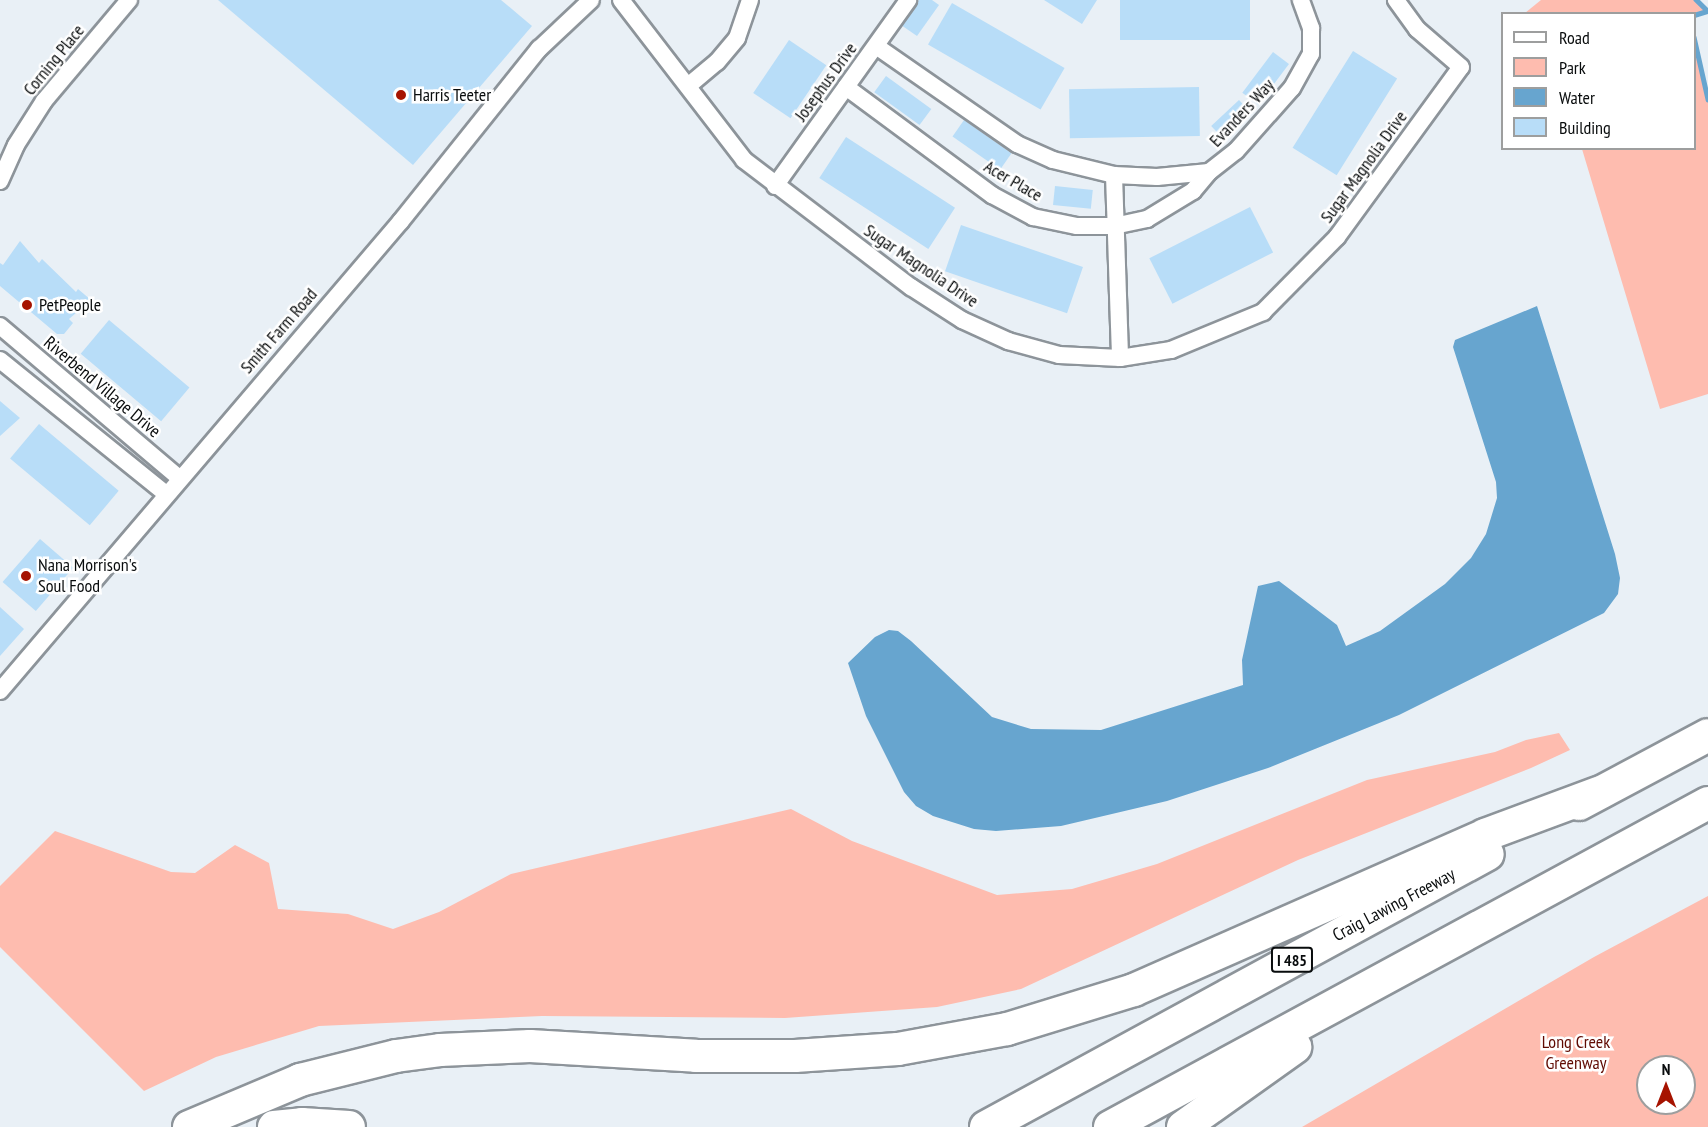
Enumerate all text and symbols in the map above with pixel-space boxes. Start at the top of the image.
legend [1501,12,1696,150]
street label: Corning Place [19,20,89,100]
text: Road [1559,26,1590,49]
street label: Josephus Drive [790,39,862,125]
text: Park [1559,56,1586,79]
street label: Evanders Way [1205,74,1279,152]
place label: Harris Teeter [413,84,492,106]
text: Water [1559,86,1595,109]
marker: Harris Teeter [394,88,408,102]
street label: Sugar Magnolia Drive [1316,107,1412,227]
text: Building [1559,116,1611,139]
street label: Acer Place [980,156,1046,206]
street label: Sugar Magnolia Drive [860,220,982,312]
street label: Smith Farm Road [236,284,322,378]
place label: PetPeople [39,294,101,316]
marker: PetPeople [20,298,34,312]
street label: Riverbend Village Drive [39,332,165,442]
place label: Nana Morrison's Soul Food [38,555,137,598]
marker: Nana Morrison's Soul Food [19,569,33,583]
street label: Craig Lawing Freeway [1329,864,1459,946]
road number: I 485 [1270,947,1314,973]
park label: Long Creek Greenway [1542,1032,1610,1074]
north arrow [1636,1055,1696,1115]
text: N [1662,1059,1670,1079]

